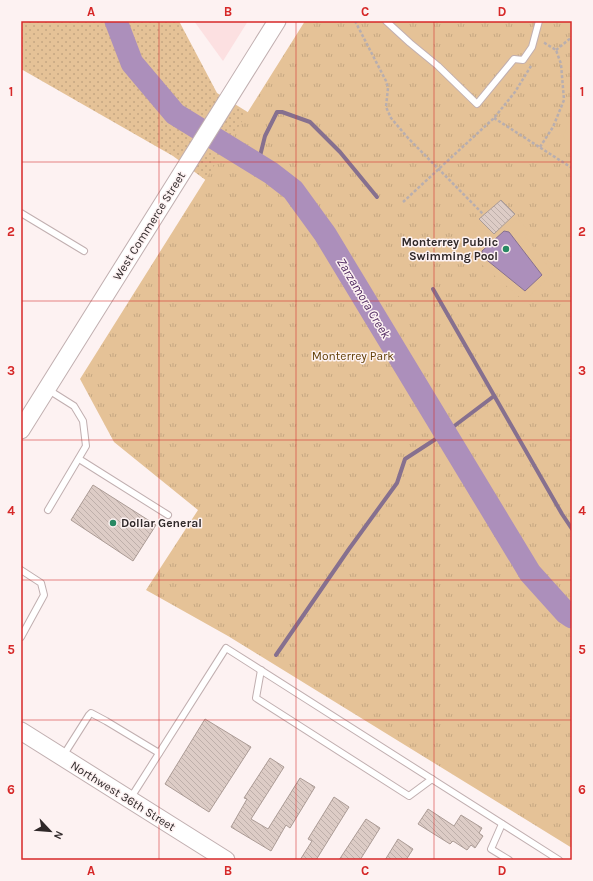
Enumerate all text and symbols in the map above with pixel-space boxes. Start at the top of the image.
text: A [87,4,95,19]
text: B [224,4,232,19]
text: C [361,4,369,19]
text: D [498,4,507,19]
text: 1 [9,84,13,99]
text: 1 [580,84,584,99]
street label: West Commerce Street [110,169,188,283]
text: 2 [7,224,15,239]
text: 2 [578,224,586,239]
place label: Monterrey Public Swimming Pool [401,235,498,263]
marker: Monterrey Public Swimming Pool [501,244,511,254]
water label: Zarzamora Creek [334,255,394,341]
park label: Monterrey Park [312,349,394,363]
text: 3 [7,363,15,378]
text: 3 [578,363,586,378]
text: 4 [7,503,15,518]
text: 4 [578,503,586,518]
place label: Dollar General [121,516,202,530]
marker: Dollar General [108,518,118,528]
text: 5 [7,642,15,657]
text: 5 [578,642,586,657]
street label: Northwest 36th Street [68,758,178,834]
text: 6 [7,782,15,797]
text: 6 [578,782,586,797]
north arrow [30,811,70,851]
text: N [51,829,66,842]
text: A [87,863,95,878]
text: B [224,863,232,878]
text: C [361,863,369,878]
text: D [498,863,507,878]

